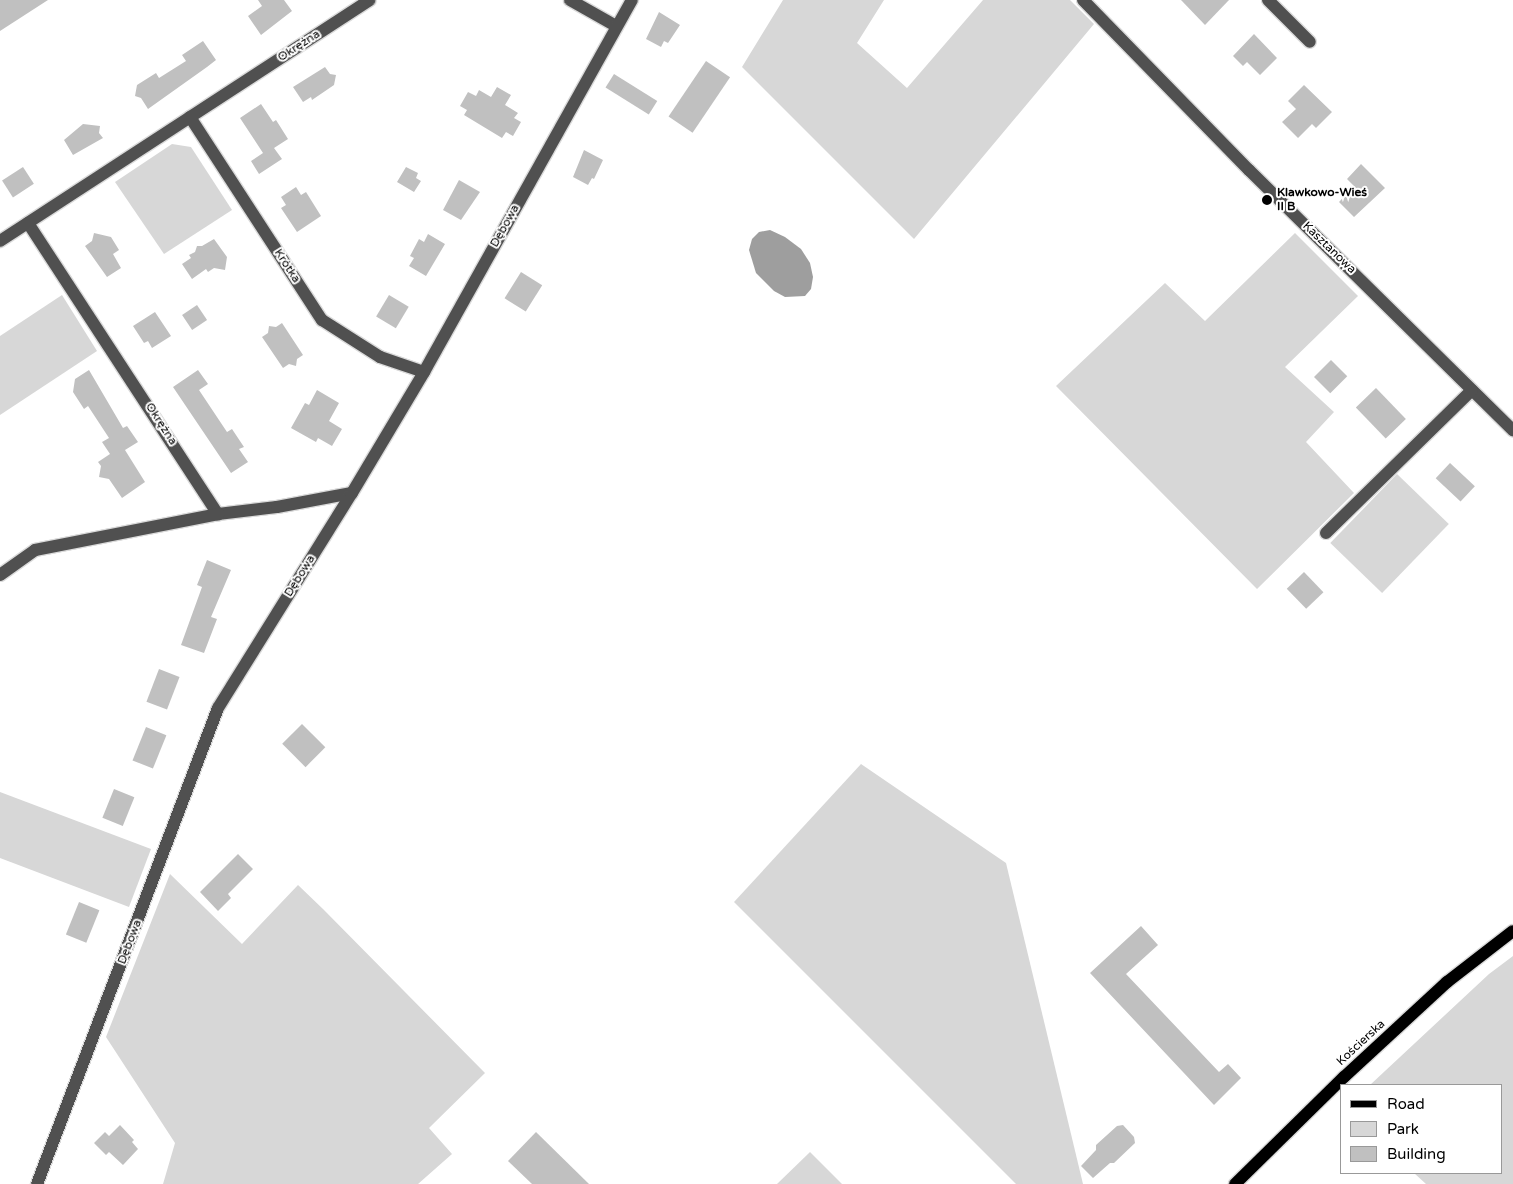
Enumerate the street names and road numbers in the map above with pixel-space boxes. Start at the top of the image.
street label: Okrężna [275,27,323,65]
street label: Dębowa [487,202,523,250]
street label: Kasztanowa [1299,219,1359,277]
street label: Krótka [271,246,303,286]
street label: Okrężna [142,400,180,448]
street label: Dębowa [282,552,318,600]
street label: Dębowa [115,918,145,966]
street label: Kościerska [1334,1017,1388,1069]

